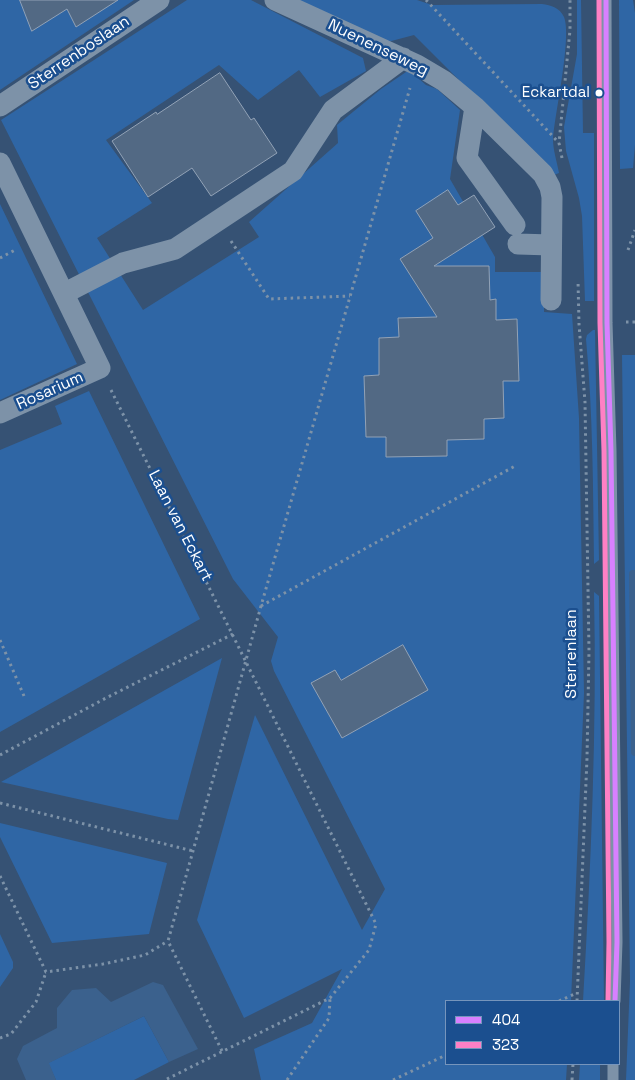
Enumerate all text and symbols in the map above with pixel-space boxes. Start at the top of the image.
street label: Sterrenboslaan [25,12,133,94]
street label: Nuenenseweg [325,15,431,81]
place label: Eckartdal [522,84,590,102]
marker: Eckartdal [594,88,604,98]
street label: Rosarium [14,368,86,414]
street label: Laan van Eckart [144,467,216,585]
street label: Sterrenlaan [562,609,582,699]
legend [445,1000,620,1065]
text: 404 [492,1010,520,1029]
text: 323 [492,1035,519,1054]

